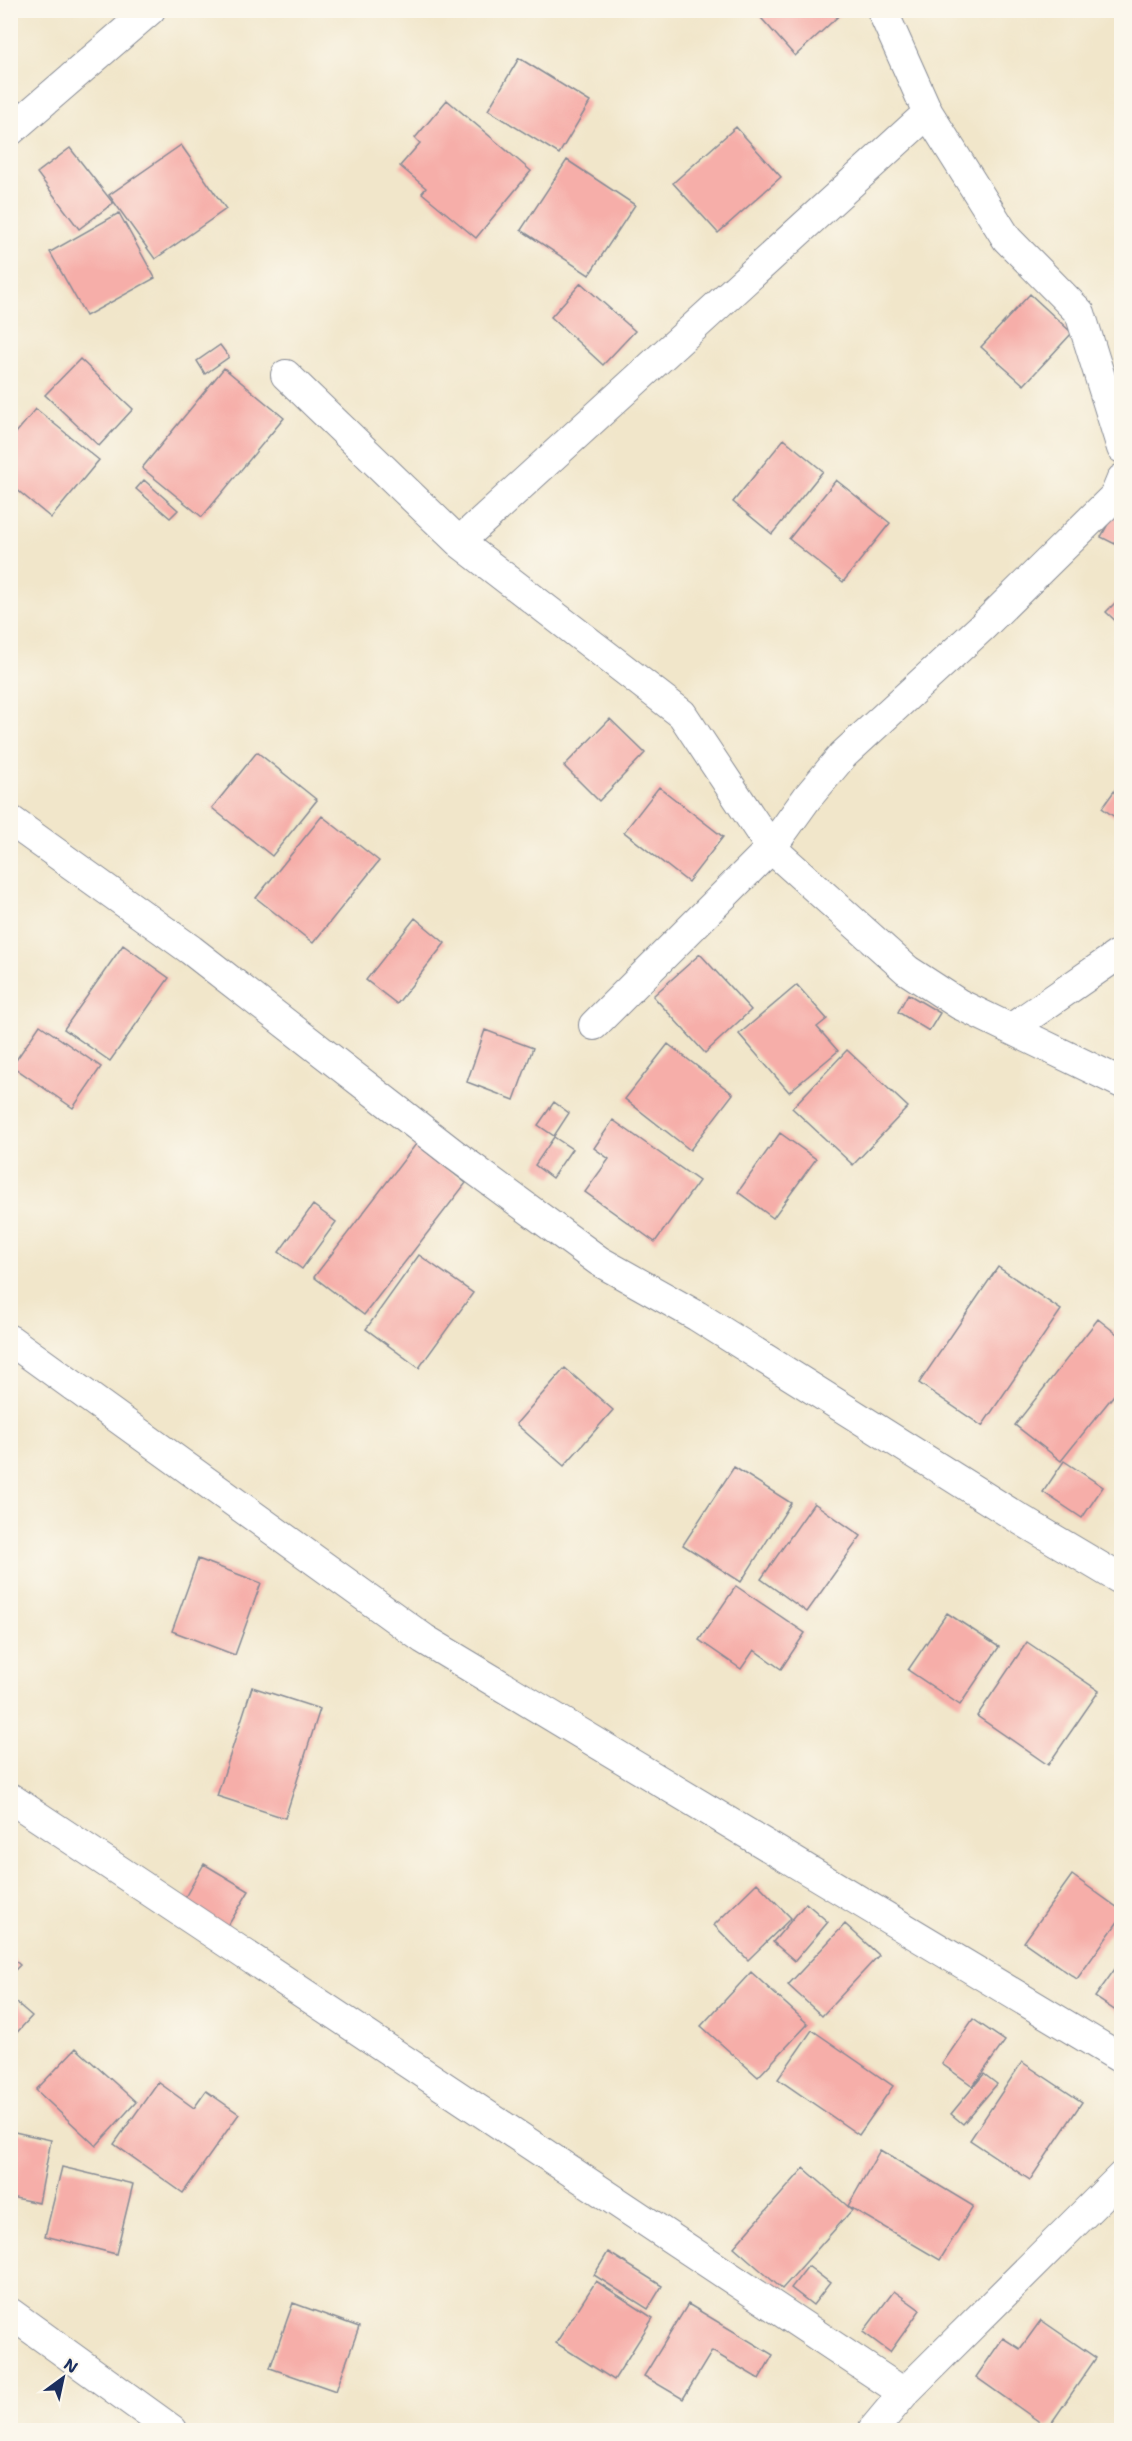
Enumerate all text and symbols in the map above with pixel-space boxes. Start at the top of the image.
north arrow [33,2348,93,2408]
text: N [60,2354,82,2378]

